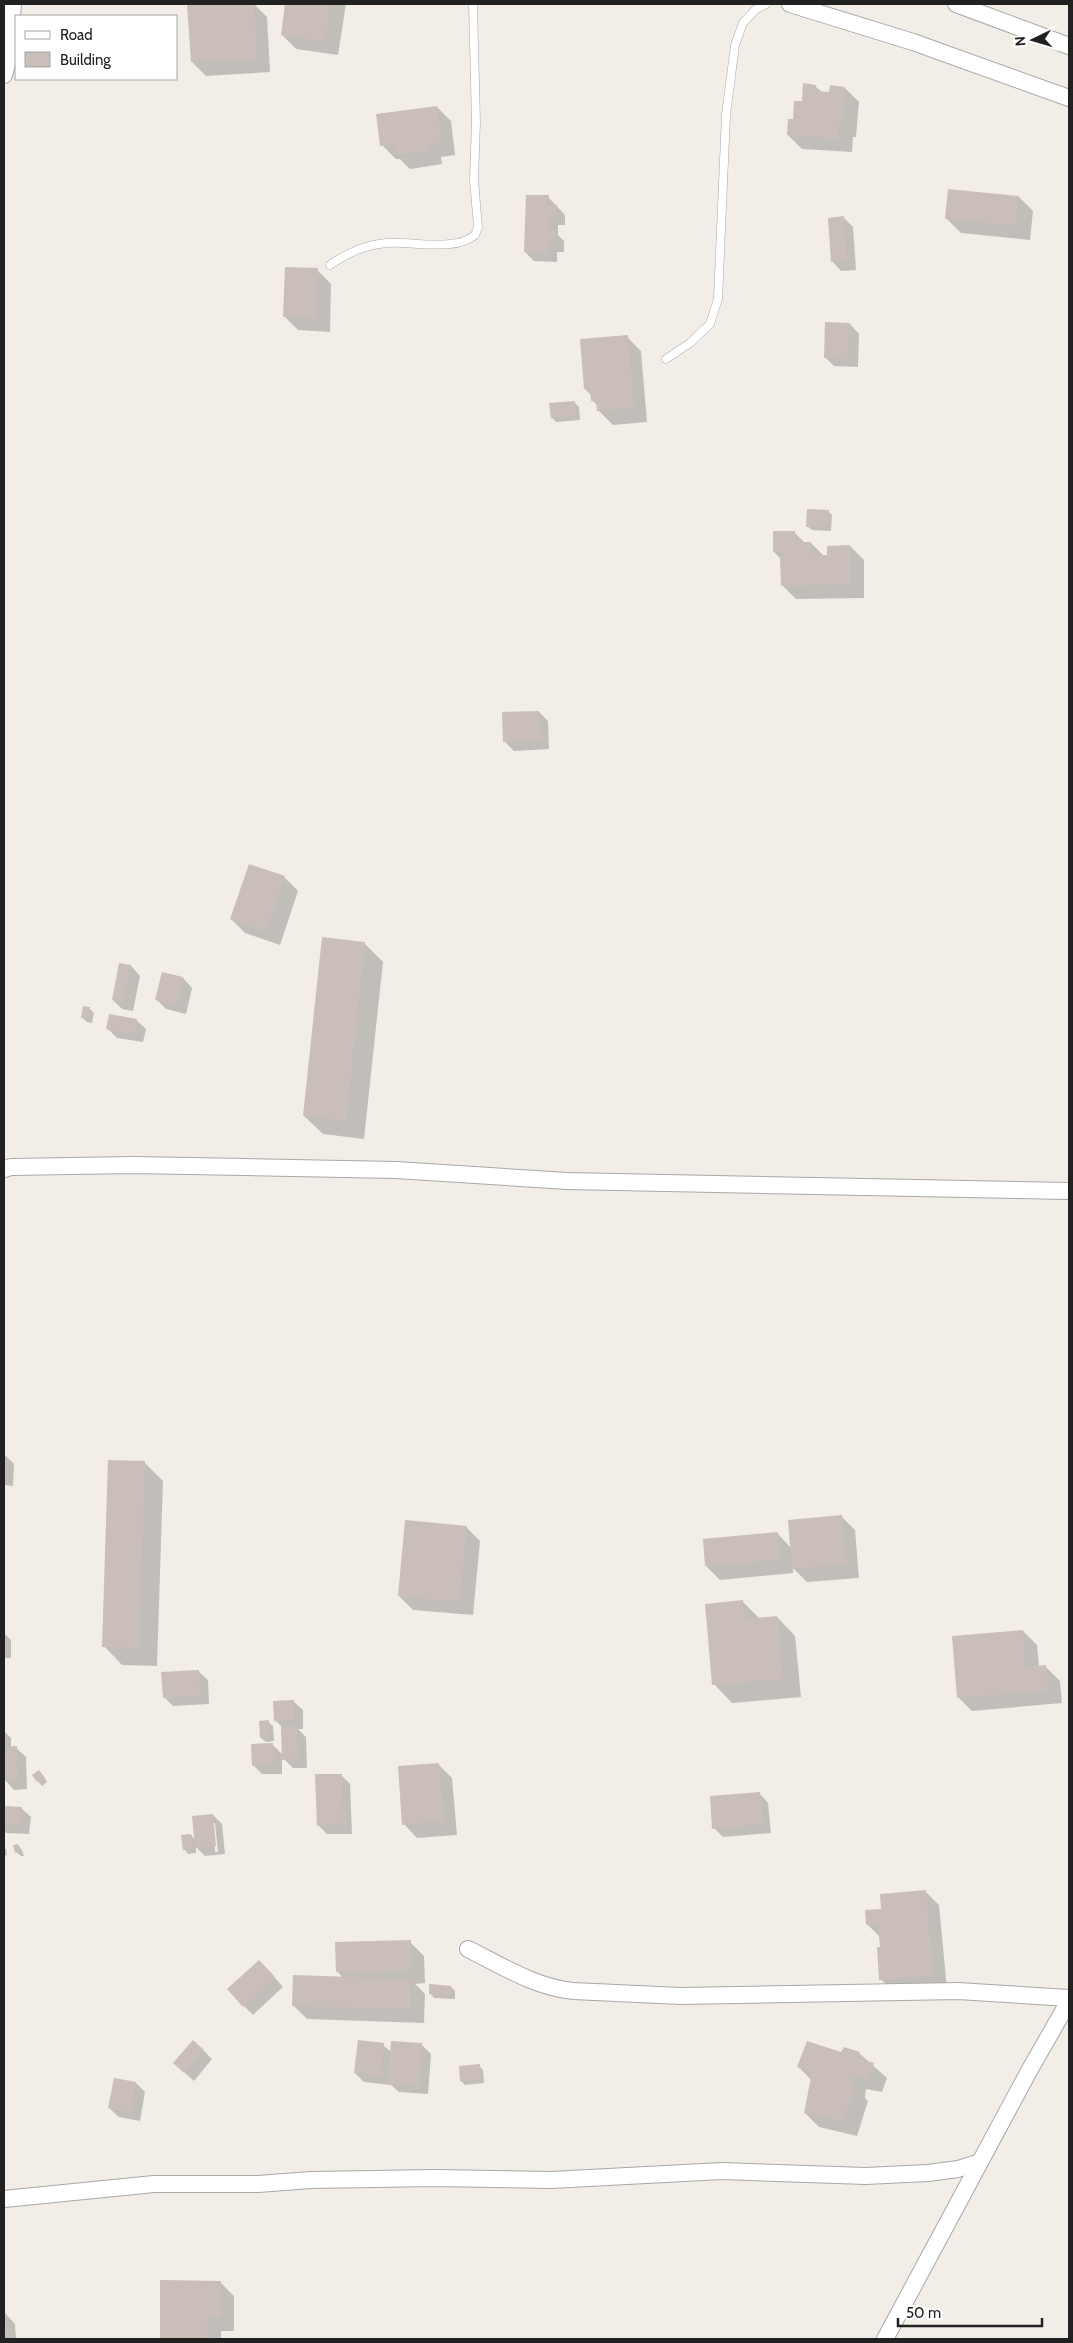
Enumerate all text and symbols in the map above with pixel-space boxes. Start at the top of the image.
legend [15,15,178,80]
north arrow [1008,15,1058,65]
text: Road [60,26,93,44]
text: N [1011,35,1029,47]
text: Building [60,51,111,69]
scale bar [898,2296,1042,2328]
text: 50 m [906,2304,941,2322]

